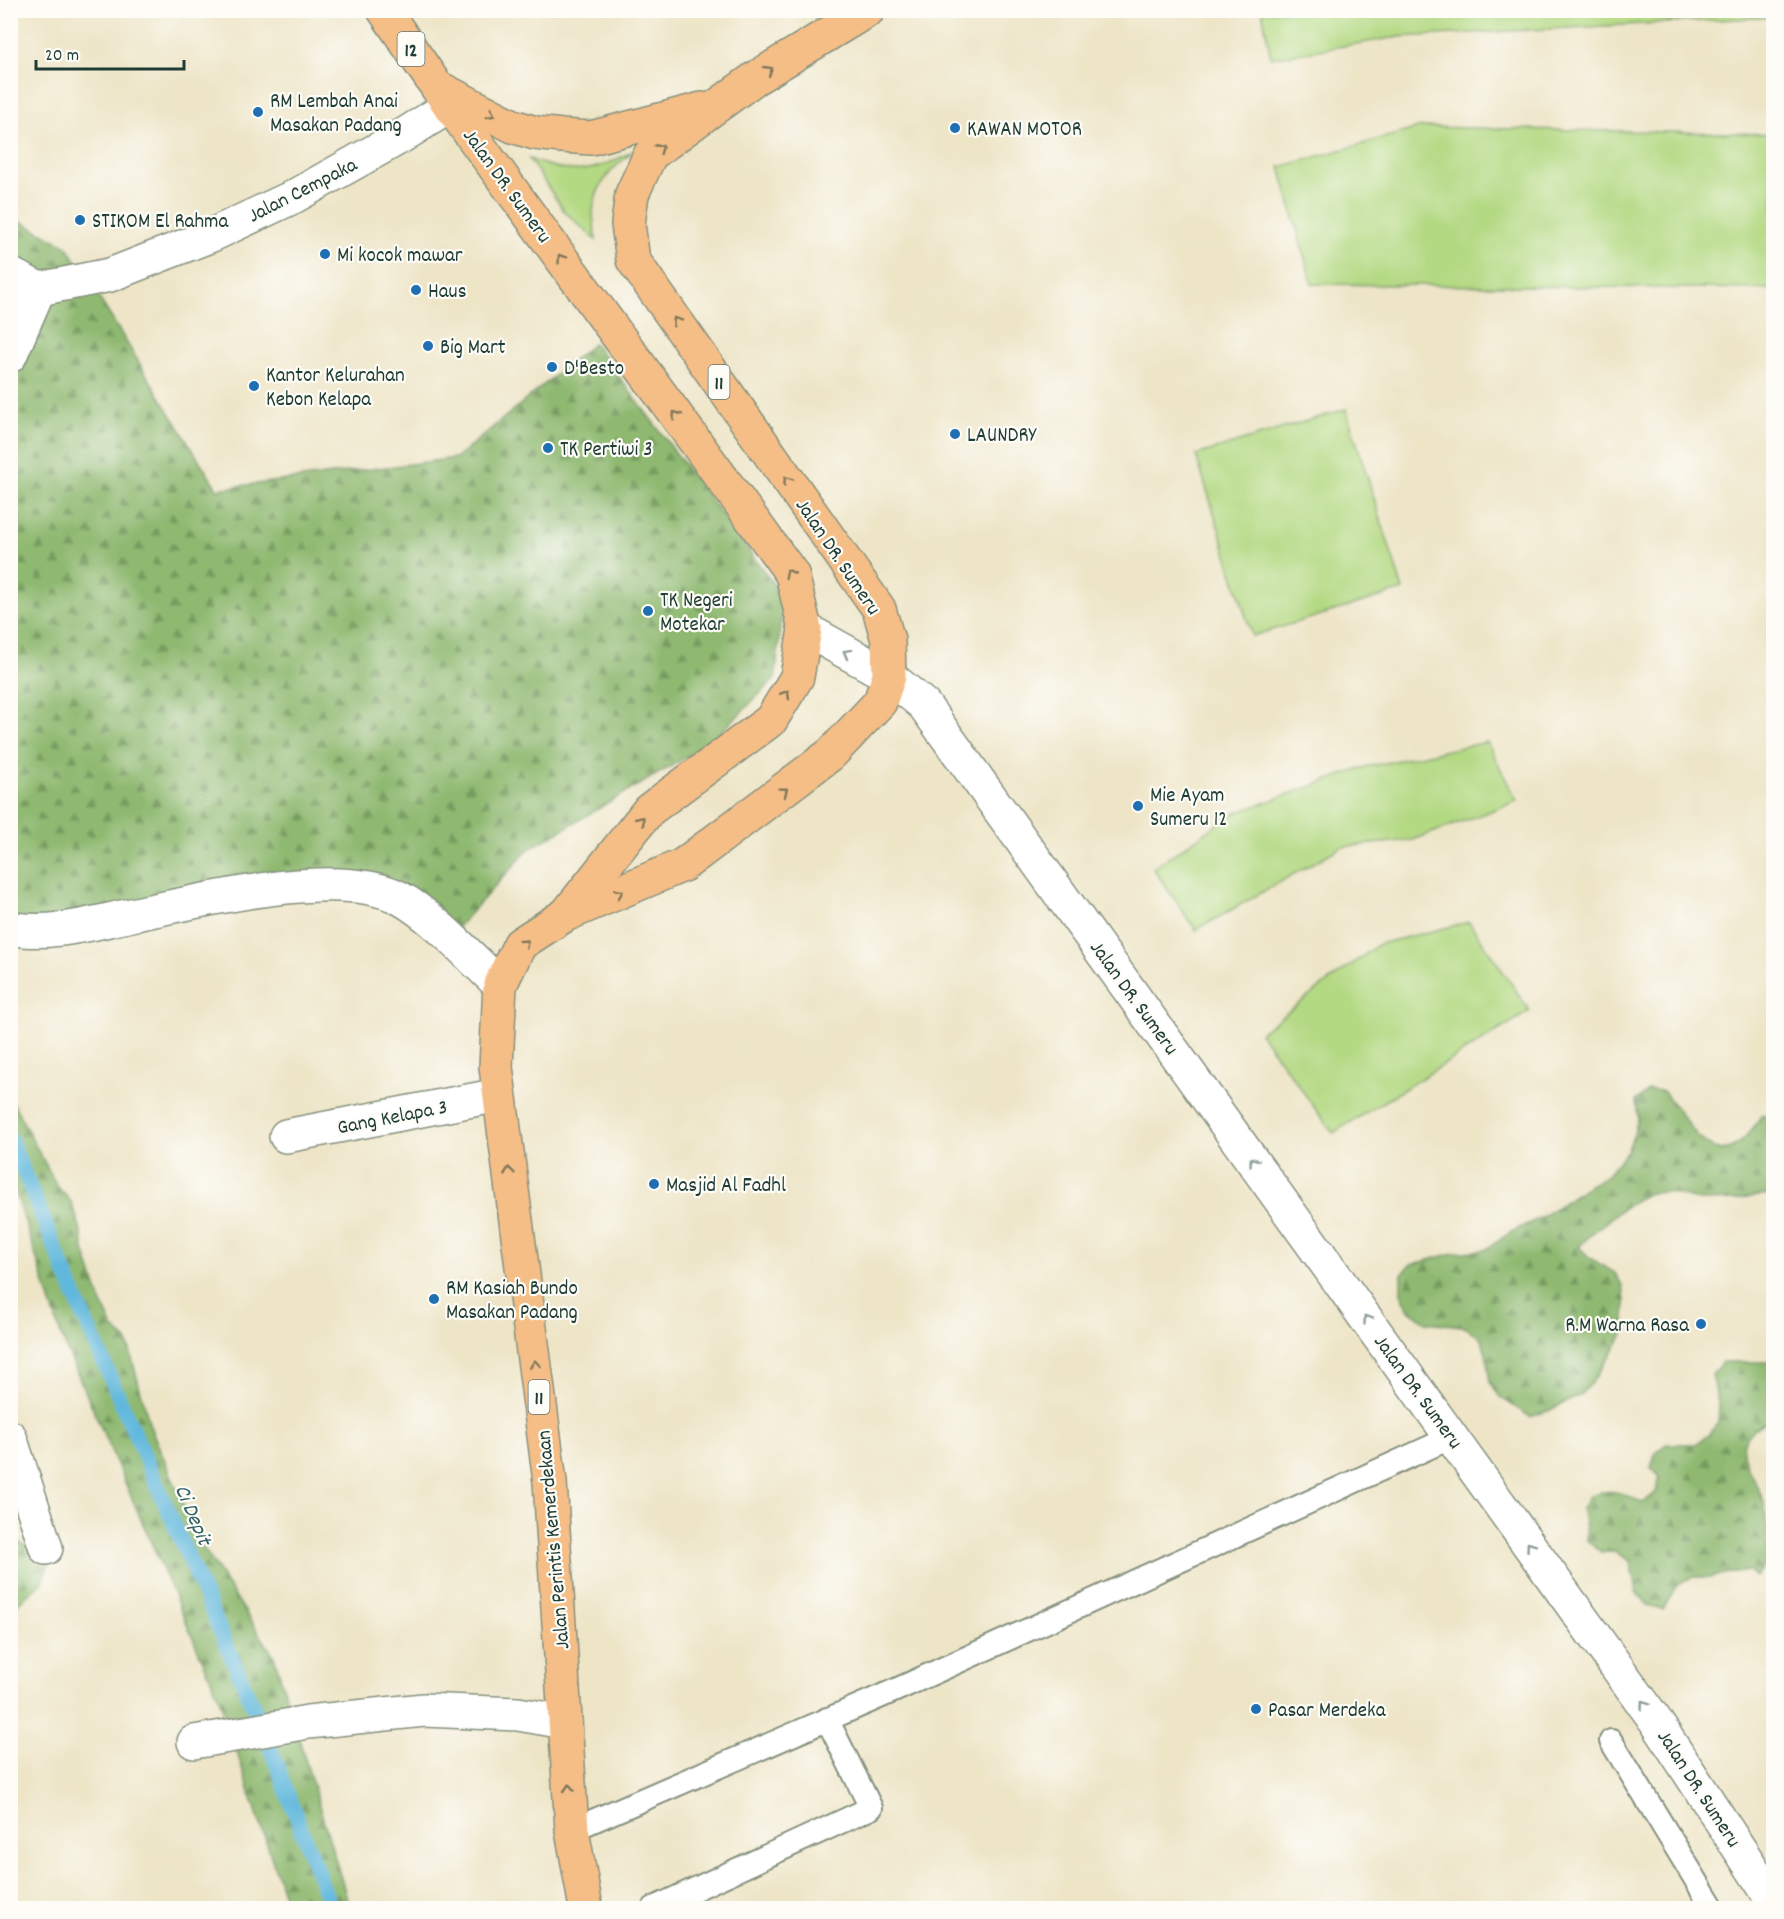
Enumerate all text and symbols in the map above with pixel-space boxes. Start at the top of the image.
road number: 12 [398,32,424,66]
scale bar [36,33,184,71]
text: 20 m [45,44,79,69]
one-way arrow [763,66,773,77]
place label: RM Lembah Anai Masakan Padang [270,88,402,142]
marker: RM Lembah Anai Masakan Padang [251,105,265,119]
one-way arrow [484,107,495,119]
place label: KAWAN MOTOR [967,116,1082,146]
marker: KAWAN MOTOR [948,121,962,135]
street label: Jalan DR. Sumeru [454,123,557,250]
one-way arrow [653,145,664,156]
street label: Jalan Cempaka [244,151,364,232]
place label: STIKOM El Rahma [92,208,230,238]
marker: STIKOM El Rahma [73,213,87,227]
place label: Mi kocok mawar [337,242,463,272]
marker: Mi kocok mawar [318,247,332,261]
one-way arrow [557,253,568,264]
place label: Haus [428,278,467,308]
marker: Haus [409,283,423,297]
one-way arrow [672,316,683,327]
place label: Big Mart [440,334,506,364]
marker: Big Mart [421,339,435,353]
place label: D'Besto [564,355,624,385]
marker: D'Besto [545,360,559,374]
place label: Kantor Kelurahan Kebon Kelapa [266,362,405,416]
road number: 11 [708,365,730,399]
marker: Kantor Kelurahan Kebon Kelapa [247,379,261,393]
one-way arrow [672,411,683,422]
place label: LAUNDRY [967,422,1038,452]
marker: LAUNDRY [948,427,962,441]
place label: TK Pertiwi 3 [560,436,653,466]
marker: TK Pertiwi 3 [541,441,555,455]
one-way arrow [783,476,794,487]
street label: Jalan DR. Sumeru [786,493,887,622]
one-way arrow [785,568,797,579]
place label: TK Negeri Motekar [660,587,733,641]
marker: TK Negeri Motekar [641,604,655,618]
one-way arrow [843,649,853,661]
one-way arrow [779,690,791,700]
place label: Mie Ayam Sumeru 12 [1150,782,1227,836]
one-way arrow [777,787,788,798]
marker: Mie Ayam Sumeru 12 [1131,799,1145,813]
one-way arrow [633,816,644,827]
one-way arrow [613,888,624,900]
street label: Jalan DR. Sumeru [1081,935,1184,1062]
one-way arrow [519,939,530,950]
street label: Gang Kelapa 3 [335,1094,450,1144]
one-way arrow [1249,1156,1260,1167]
one-way arrow [504,1166,516,1175]
place label: Masjid Al Fadhl [666,1172,786,1202]
marker: Masjid Al Fadhl [647,1177,661,1191]
place label: RM Kasiah Bundo Masakan Padang [446,1275,578,1329]
marker: RM Kasiah Bundo Masakan Padang [427,1292,441,1306]
place label: R.M Warna Rasa [1565,1312,1690,1342]
one-way arrow [1363,1315,1374,1326]
marker: R.M Warna Rasa [1694,1317,1708,1331]
street label: Jalan DR. Sumeru [1365,1329,1468,1456]
one-way arrow [529,1359,542,1368]
road number: 11 [528,1380,550,1414]
street label: Jalan Perintis Kemerdekaan [530,1429,580,1650]
water label: Ci Depit [165,1480,219,1552]
one-way arrow [1526,1541,1537,1552]
place label: Pasar Merdeka [1268,1697,1387,1727]
one-way arrow [1640,1700,1651,1711]
marker: Pasar Merdeka [1249,1702,1263,1716]
street label: Jalan DR. Sumeru [1648,1725,1747,1854]
one-way arrow [563,1784,576,1793]

